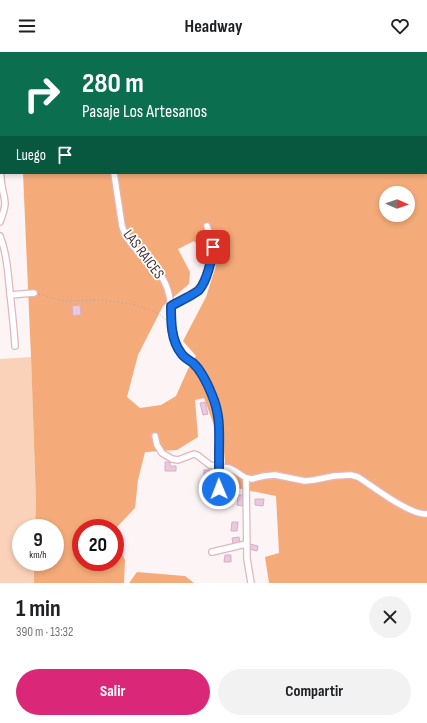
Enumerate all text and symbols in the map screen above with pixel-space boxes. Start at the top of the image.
icon: menu [16,15,38,37]
icon: heart [389,15,411,37]
text: Headway [185,16,242,37]
text: 280 m [82,67,144,100]
icon: right [16,68,68,120]
text: Pasaje Los Artesanos [82,101,207,122]
icon: arrive [54,144,76,166]
text: Luego [16,146,46,165]
north arrow [379,186,415,222]
map controls [379,186,415,222]
street label: LAS RAICES [119,226,168,283]
pin [196,230,230,264]
icon: arrive [202,236,224,258]
position arrow [198,468,240,510]
speed limit sign: 20 [72,519,124,571]
text: 9 [33,528,43,552]
text: km/h [29,549,47,561]
text: 1 min [16,594,61,623]
button: close [369,596,411,638]
text: 390 m · 13:32 [16,624,73,640]
button: Salir [16,669,210,715]
button: Compartir [218,669,411,715]

